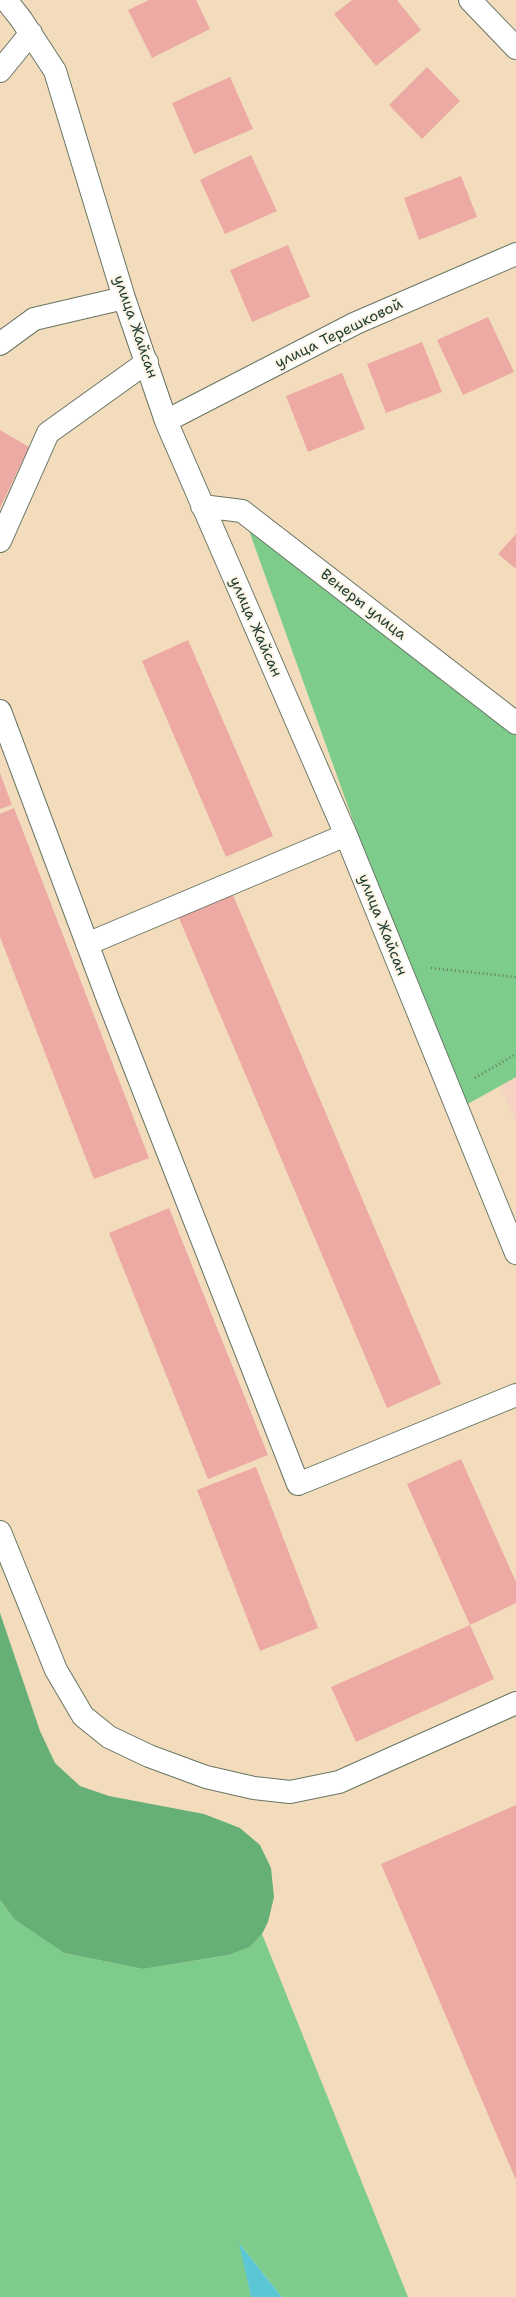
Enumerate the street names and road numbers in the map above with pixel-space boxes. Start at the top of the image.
street label: улица Жайсан [109,273,161,381]
street label: улица Терешковой [272,295,406,373]
street label: Венеры улица [316,566,410,644]
street label: улица Жайсан [225,574,285,680]
street label: улица Жайсан [353,872,411,978]

